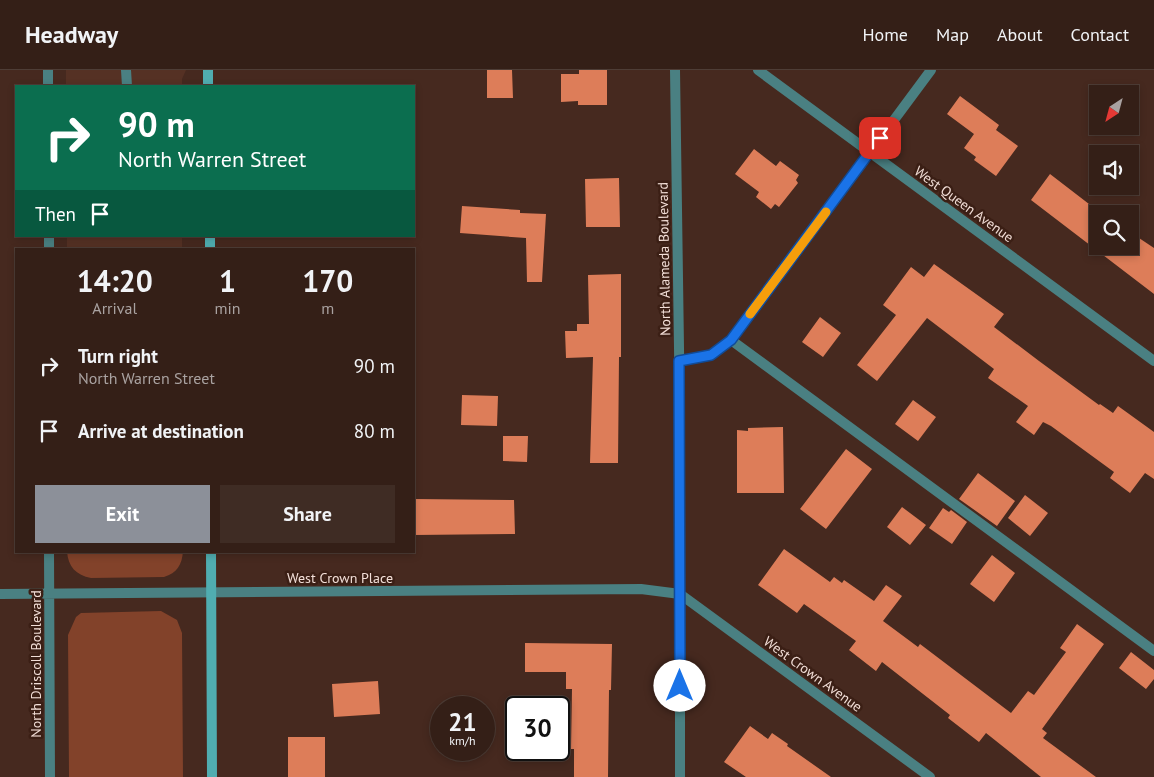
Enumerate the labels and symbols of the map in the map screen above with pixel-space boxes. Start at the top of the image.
north arrow [1089,85,1139,135]
pin [859,117,901,159]
street label: West Queen Avenue [911,162,1017,246]
street label: North Alameda Boulevard [654,182,674,336]
street label: West Crown Place [287,569,393,587]
street label: North Driscoll Boulevard [27,590,45,738]
street label: West Crown Avenue [760,632,866,716]
position arrow [653,659,705,711]
speed limit sign: 30 [505,696,570,761]

